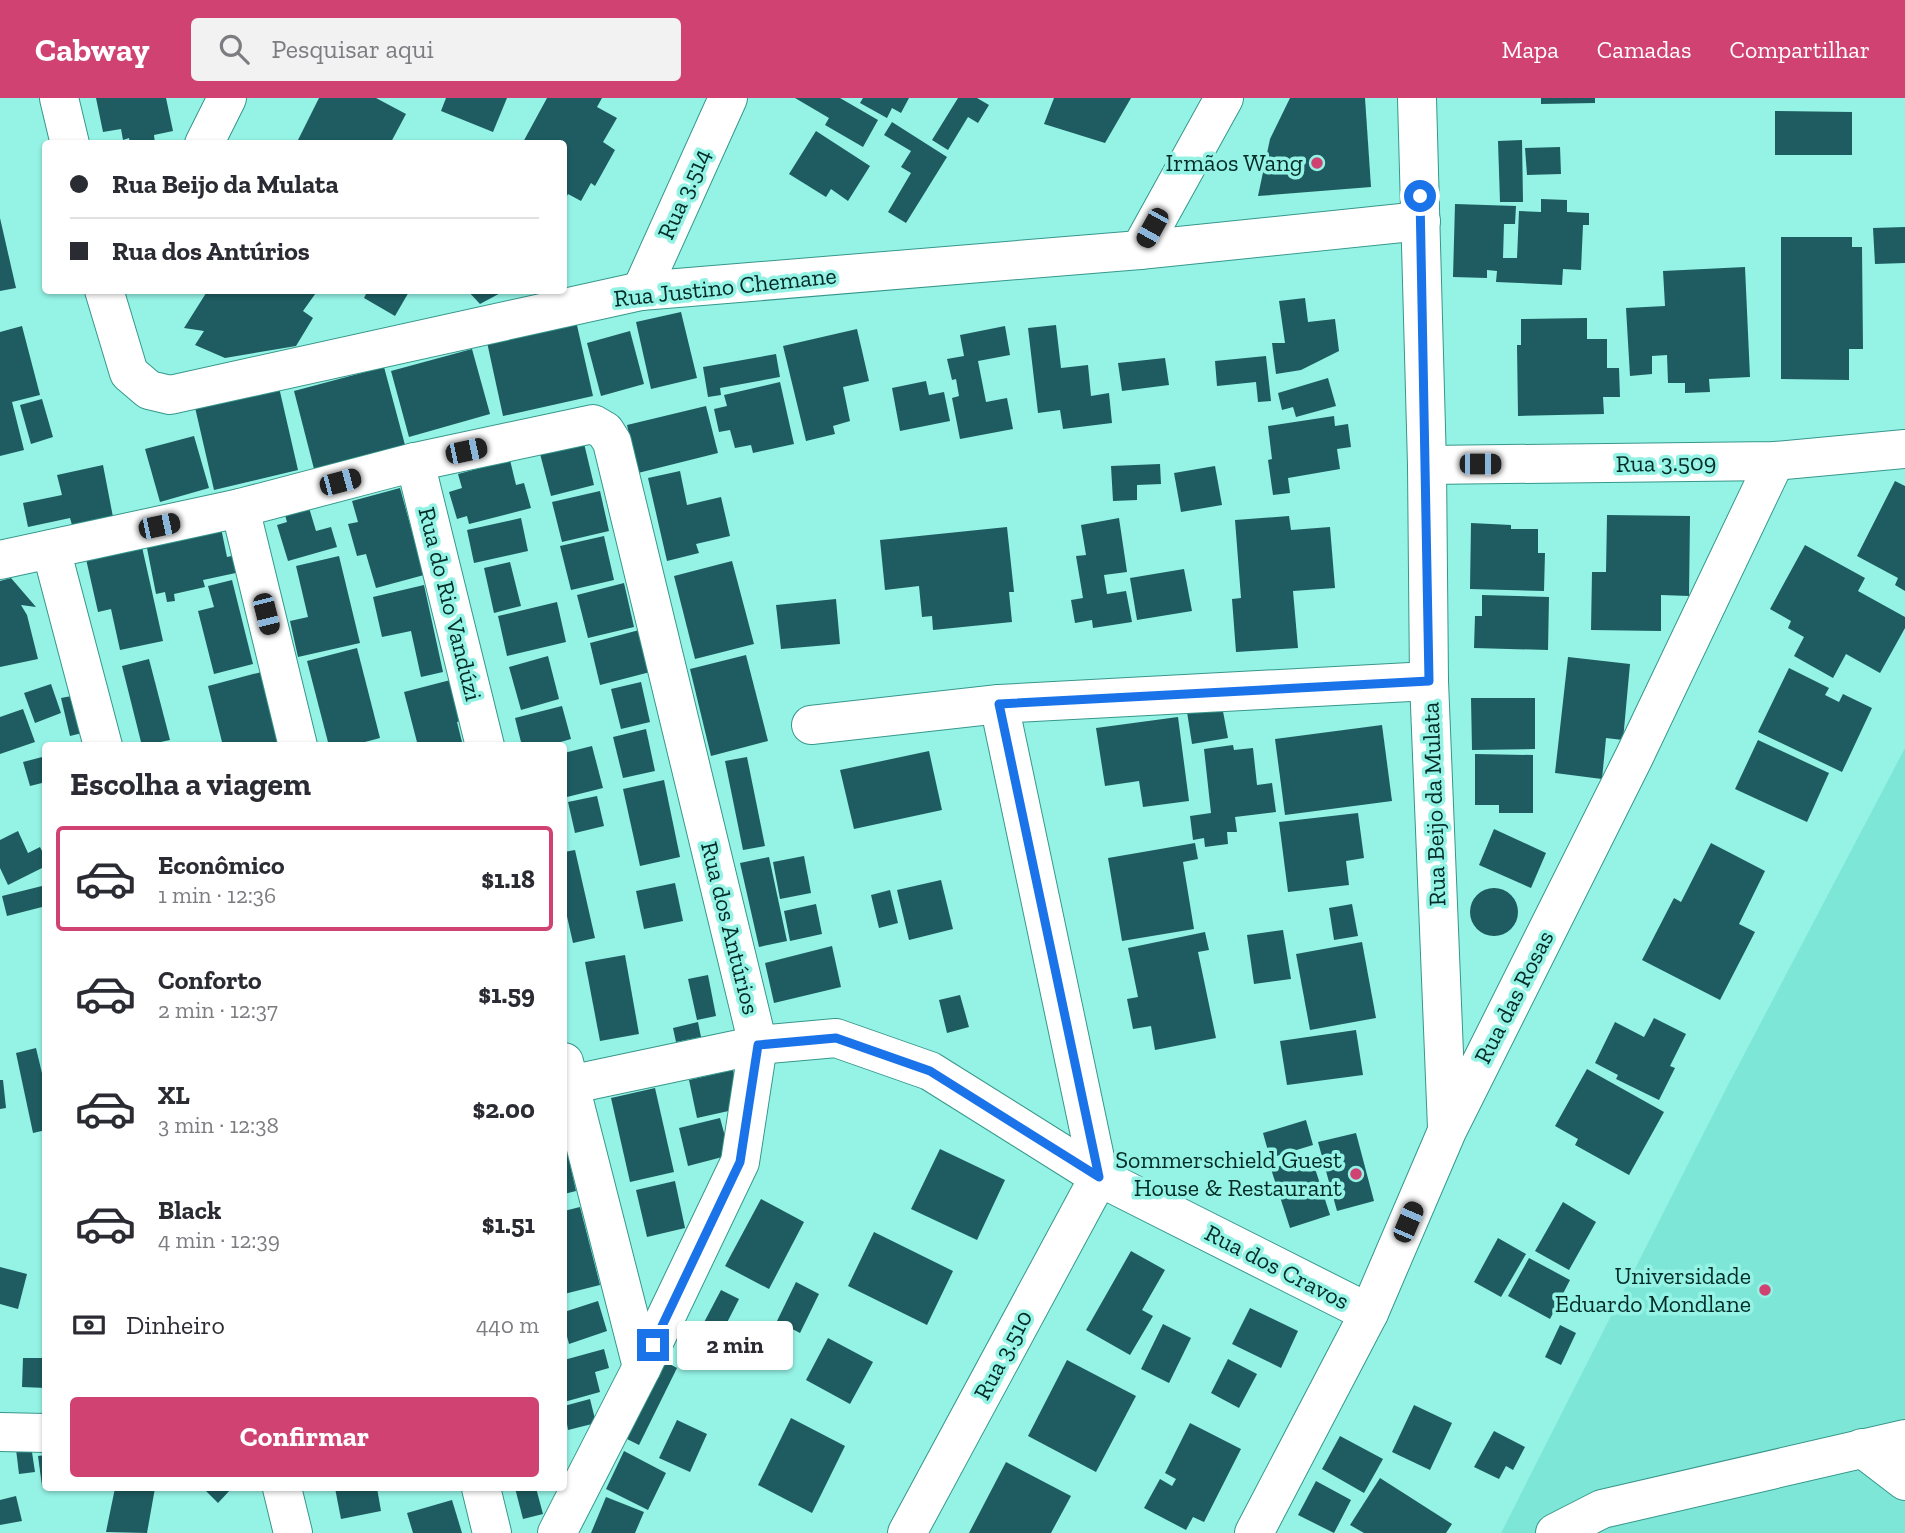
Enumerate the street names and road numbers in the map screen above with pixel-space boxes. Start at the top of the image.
street label: Rua 3.514 [651,144,716,244]
street label: Rua Justino Chemane [612,260,838,313]
street label: Rua 3.509 [1615,447,1717,478]
street label: Rua do Rio Vandúzi [412,504,489,704]
street label: Rua Beijo da Mulata [1415,701,1452,907]
street label: Rua dos Antúrios [695,838,766,1017]
street label: Rua das Rosas [1468,925,1560,1068]
street label: Rua dos Cravos [1200,1218,1354,1315]
street label: Rua 3.510 [967,1305,1038,1405]

